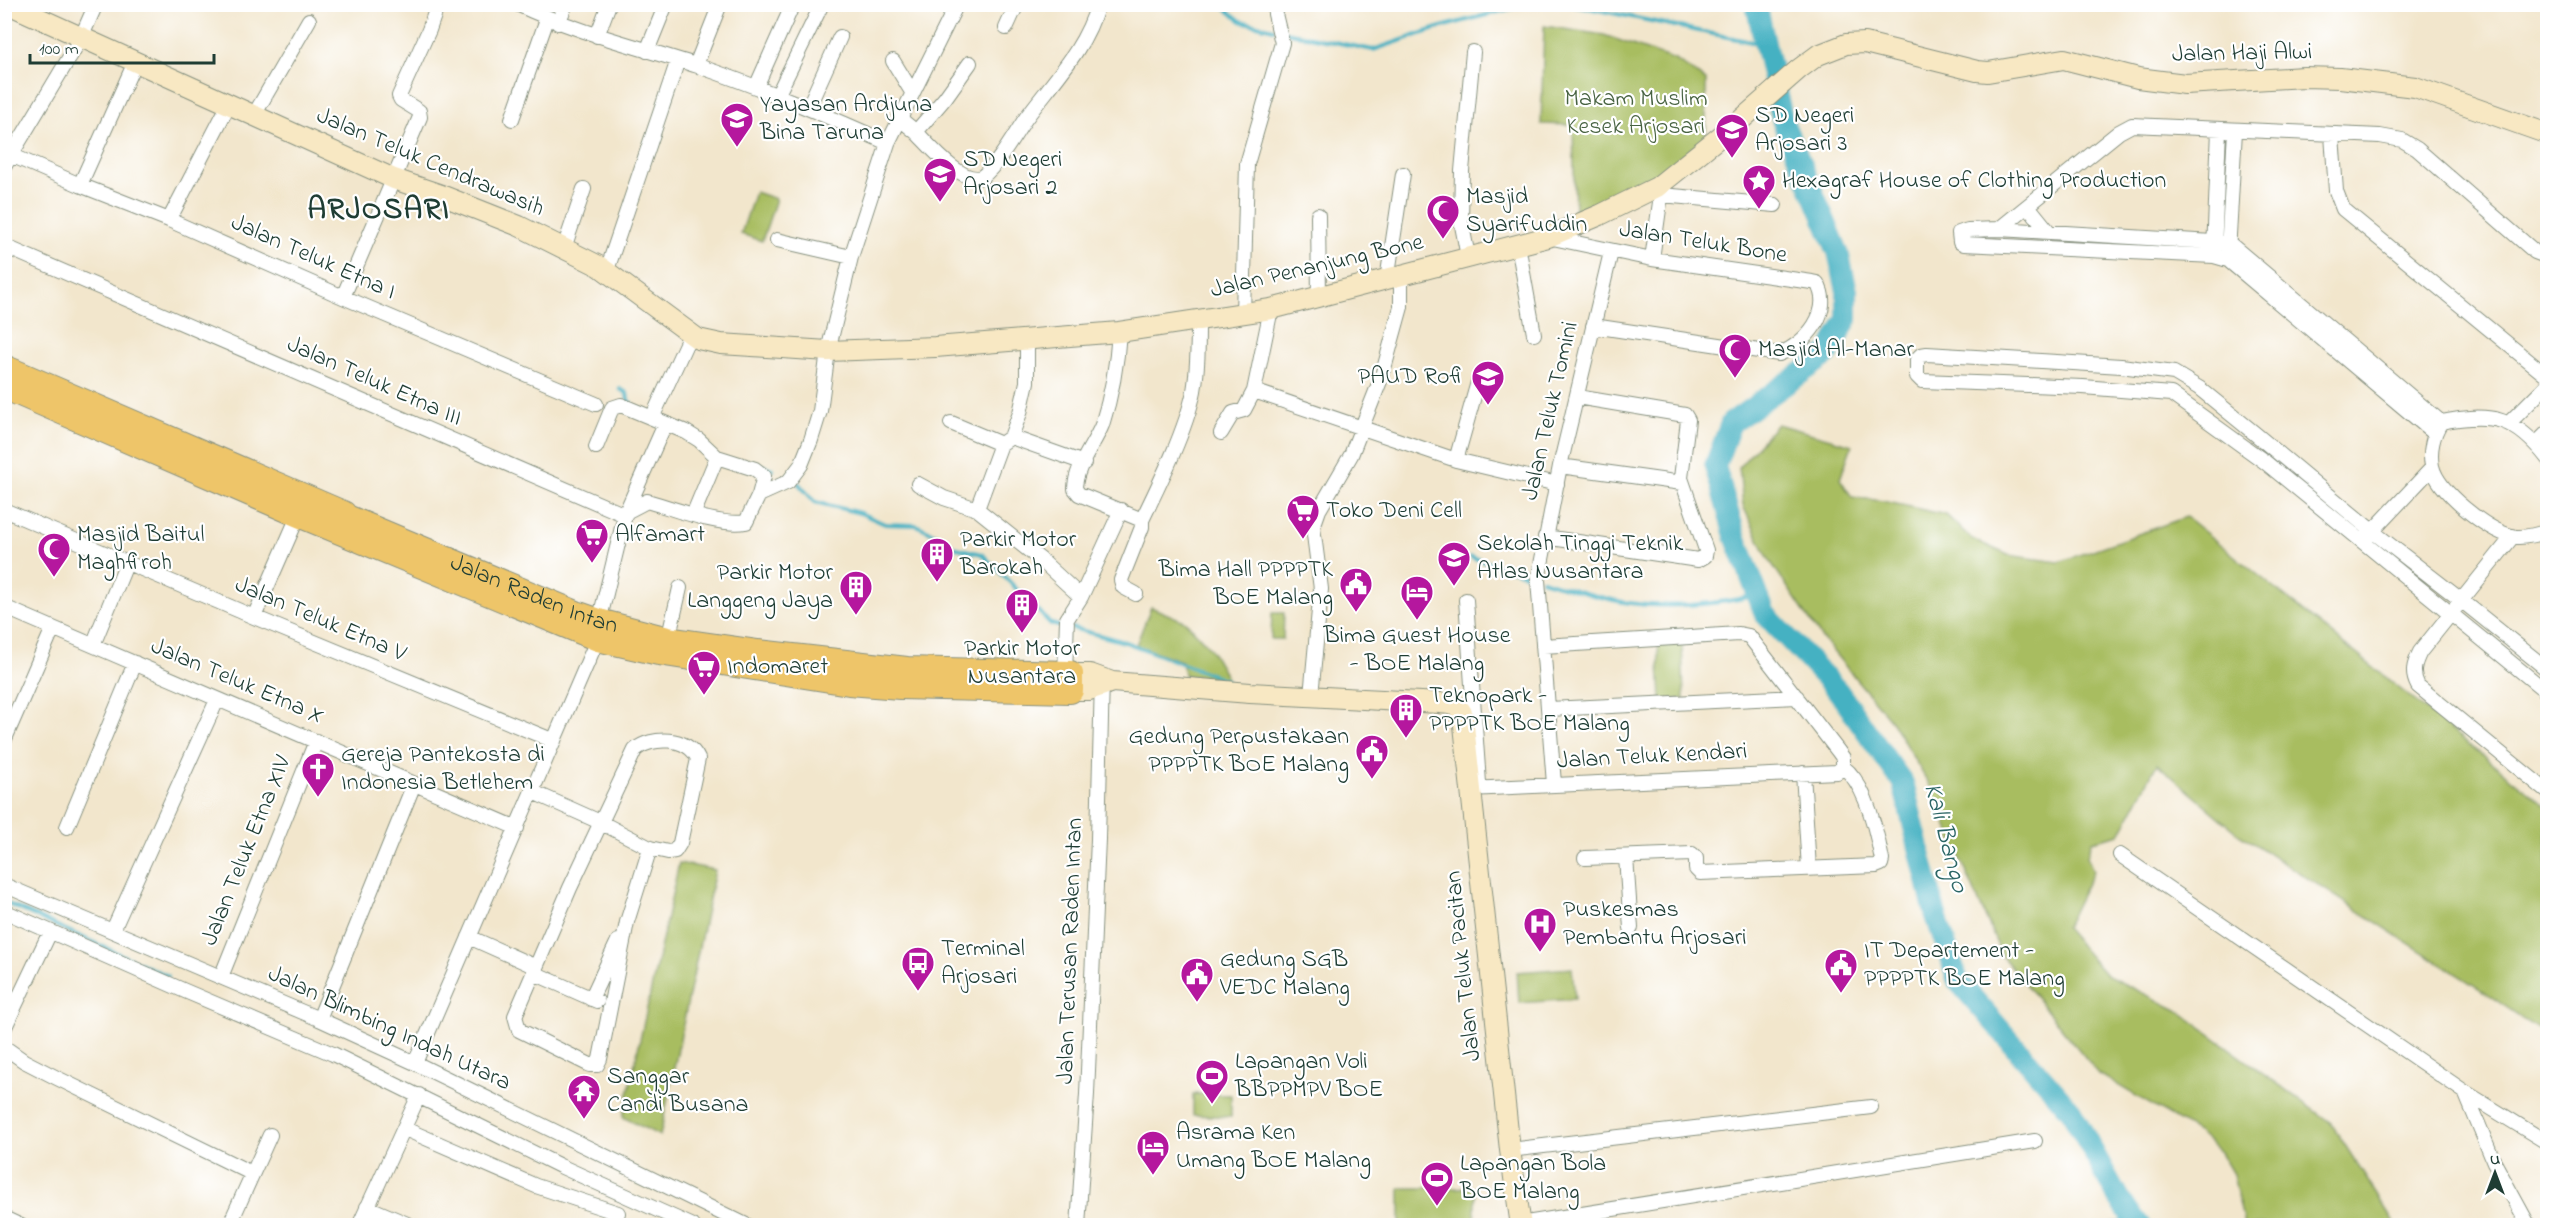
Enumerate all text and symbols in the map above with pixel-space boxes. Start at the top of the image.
scale bar [30,27,214,65]
street label: Jalan Haji Alwi [2172,35,2312,73]
text: 100 m [39,37,79,63]
park label: Makam Muslim Kesek Arjosari [1564,82,1708,145]
place label: Yayasan Ardjuna Bina Taruna [759,88,932,151]
street label: Jalan Teluk Cendrawasih [311,99,549,227]
place label: SD Negeri Arjosari 3 [1755,99,1854,162]
school or university icon: Yayasan Ardjuna Bina Taruna [719,101,755,148]
school or university icon: SD Negeri Arjosari 3 [1714,112,1750,159]
place label: SD Negeri Arjosari 2 [963,143,1062,206]
school or university icon: SD Negeri Arjosari 2 [922,156,958,203]
place icon: Hexagraf House of Clothing Production [1741,163,1777,210]
place label: Hexagraf House of Clothing Production [1782,164,2166,199]
place label: Masjid Syarifuddin [1466,180,1587,244]
district label: ARJOSARI [308,189,450,233]
mosque icon: Masjid Syarifuddin [1425,193,1461,240]
street label: Jalan Teluk Etna I [225,206,401,310]
street label: Jalan Teluk Bone [1617,212,1790,274]
street label: Jalan Penanjung Bone [1207,225,1427,309]
street label: Jalan Teluk Tomini [1513,318,1589,504]
street label: Jalan Teluk Etna III [281,328,467,436]
mosque icon: Masjid Al-Manar [1717,332,1753,379]
place label: Masjid Al-Manar [1758,333,1914,368]
school or university icon: PAUD Rofi [1470,359,1506,406]
place label: PAUD Rofi [1358,360,1465,395]
supermarket icon: Toko Deni Cell [1285,493,1321,540]
place label: Toko Deni Cell [1326,494,1462,529]
supermarket icon: Alfamart [574,517,610,564]
place label: Masjid Baitul Maghfiroh [77,518,205,581]
place label: Alfamart [615,518,705,553]
place label: Parkir Motor Barokah [959,523,1077,586]
place label: Sekolah Tinggi Teknik Atlas Nusantara [1477,527,1684,590]
mosque icon: Masjid Baitul Maghfiroh [36,531,72,578]
building icon: Parkir Motor Barokah [919,536,955,583]
school or university icon: Sekolah Tinggi Teknik Atlas Nusantara [1436,540,1472,587]
street label: Jalan Raden Intan [445,546,622,644]
place label: Bima Hall PPPPTK BOE Malang [1158,553,1333,616]
place label: Parkir Motor Langgeng Jaya [687,556,834,620]
public building icon: Bima Hall PPPPTK BOE Malang [1338,566,1374,613]
street label: Jalan Teluk Etna V [229,568,412,672]
building icon: Parkir Motor Langgeng Jaya [838,569,874,616]
hotel icon: Bima Guest House - BOE Malang [1399,574,1435,621]
building icon: Parkir Motor Nusantara [1004,587,1040,634]
place label: Bima Guest House - BOE Malang [1323,619,1511,682]
street label: Jalan Teluk Etna X [145,630,329,734]
place label: Parkir Motor Nusantara [964,632,1081,695]
supermarket icon: Indomaret [686,649,722,696]
place label: Indomaret [727,650,828,685]
place label: Teknopark - PPPPTK BOE Malang [1429,679,1630,742]
building icon: Teknopark - PPPPTK BOE Malang [1388,692,1424,739]
place label: Gedung Perpustakaan PPPPTK BOE Malang [1129,720,1349,783]
public building icon: Gedung Perpustakaan PPPPTK BOE Malang [1354,733,1390,780]
street label: Jalan Teluk Kendari [1556,735,1748,779]
place label: Gereja Pantekosta di Indonesia Betlehem [341,738,545,801]
street label: Jalan Teluk Etna XIV [193,750,301,951]
church icon: Gereja Pantekosta di Indonesia Betlehem [300,751,336,798]
water label: Kali Bango [1912,779,1978,898]
street label: Jalan Terusan Raden Intan [1049,817,1093,1085]
street label: Jalan Teluk Pacitan [1437,869,1491,1063]
place label: Puskesmas Pembantu Arjosari [1563,893,1746,956]
hospital icon: Puskesmas Pembantu Arjosari [1522,906,1558,953]
place label: Terminal Arjosari [941,932,1025,995]
place label: IT Departement - PPPPTK BOE Malang [1864,934,2065,997]
place label: Gedung SGB VEDC Malang [1219,943,1350,1006]
bus stop icon: Terminal Arjosari [900,945,936,992]
public building icon: IT Departement - PPPPTK BOE Malang [1823,947,1859,994]
public building icon: Gedung SGB VEDC Malang [1179,956,1215,1003]
street label: Jalan Blimbing Indah Utara [262,957,516,1101]
place label: Lapangan Voli BBPPMPV BOE [1234,1045,1383,1108]
sports icon: Lapangan Voli BBPPMPV BOE [1194,1058,1230,1105]
place label: Sanggar Candi Busana [607,1060,749,1123]
temple icon: Sanggar Candi Busana [566,1073,602,1120]
place label: Asrama Ken Umang BOE Malang [1176,1116,1371,1179]
hotel icon: Asrama Ken Umang BOE Malang [1135,1129,1171,1176]
north arrow [2465,1143,2525,1203]
place label: Lapangan Bola BOE Malang [1459,1147,1606,1210]
text: U [2490,1148,2500,1172]
sports icon: Lapangan Bola BOE Malang [1419,1160,1455,1207]

